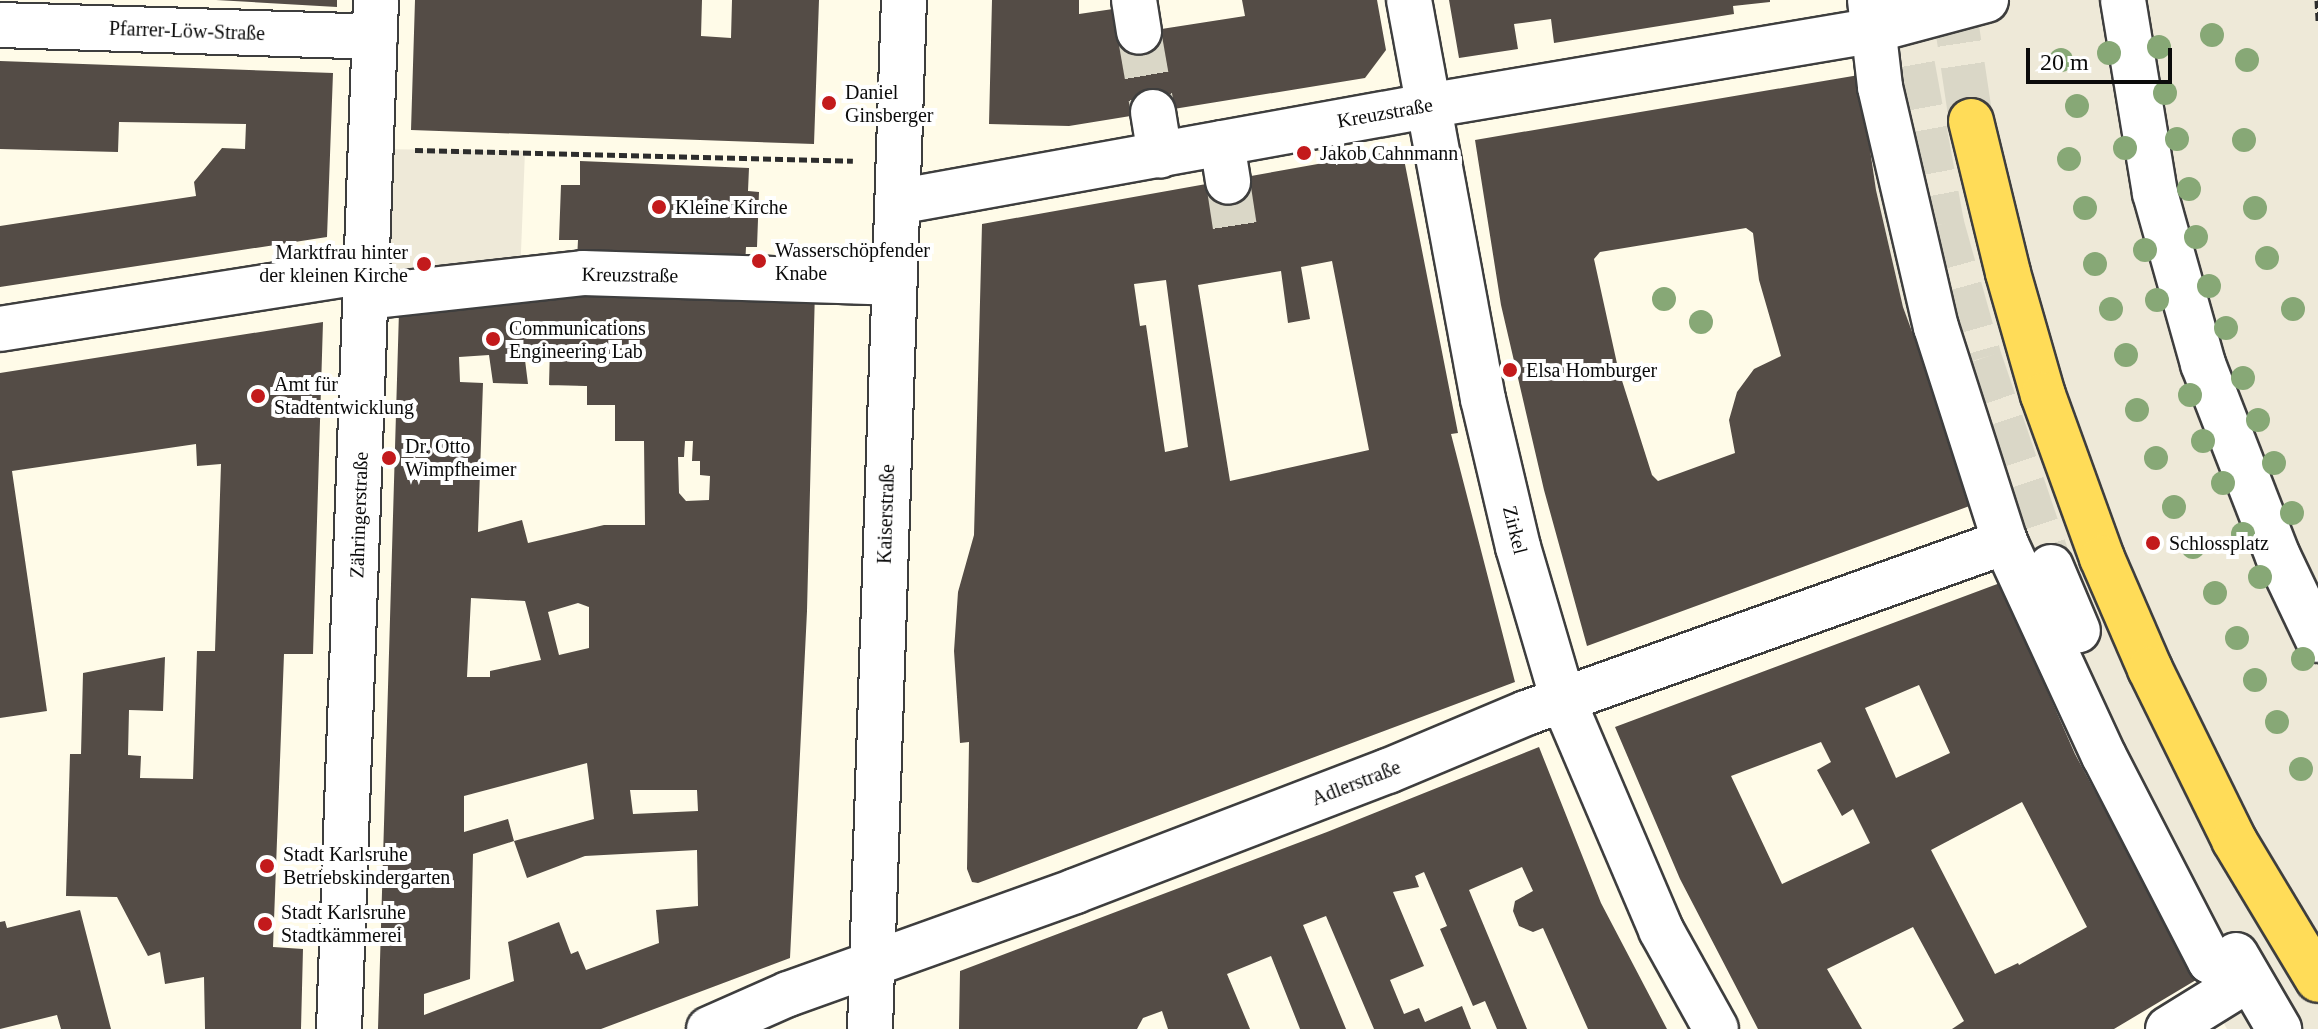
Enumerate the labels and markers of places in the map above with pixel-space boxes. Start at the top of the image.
place label: Daniel Ginsberger [845,80,933,127]
marker: Daniel Ginsberger [820,94,838,112]
place label: Jakob Cahnmann [1320,141,1458,165]
marker: Jakob Cahnmann [1295,144,1313,162]
place label: Kleine Kirche [675,195,788,219]
marker: Kleine Kirche [650,198,668,216]
place label: Wasserschöpfender Knabe [775,238,930,285]
place label: Marktfrau hinter der kleinen Kirche [259,240,408,287]
marker: Wasserschöpfender Knabe [750,252,768,270]
marker: Marktfrau hinter der kleinen Kirche [415,255,433,273]
place label: Communications Engineering Lab [509,316,646,363]
marker: Communications Engineering Lab [484,330,502,348]
place label: Elsa Homburger [1526,358,1657,382]
marker: Elsa Homburger [1501,361,1519,379]
place label: Amt für Stadtentwicklung [274,372,414,419]
marker: Amt für Stadtentwicklung [249,387,267,405]
place label: Dr. Otto Wimpfheimer [405,434,516,481]
marker: Dr. Otto Wimpfheimer [380,449,398,467]
place label: Schlossplatz [2169,531,2269,555]
marker: Schlossplatz [2144,534,2162,552]
place label: Stadt Karlsruhe Betriebskindergarten [283,842,450,889]
marker: Stadt Karlsruhe Betriebskindergarten [258,857,276,875]
place label: Stadt Karlsruhe Stadtkämmerei [281,900,406,947]
marker: Stadt Karlsruhe Stadtkämmerei [256,915,274,933]

